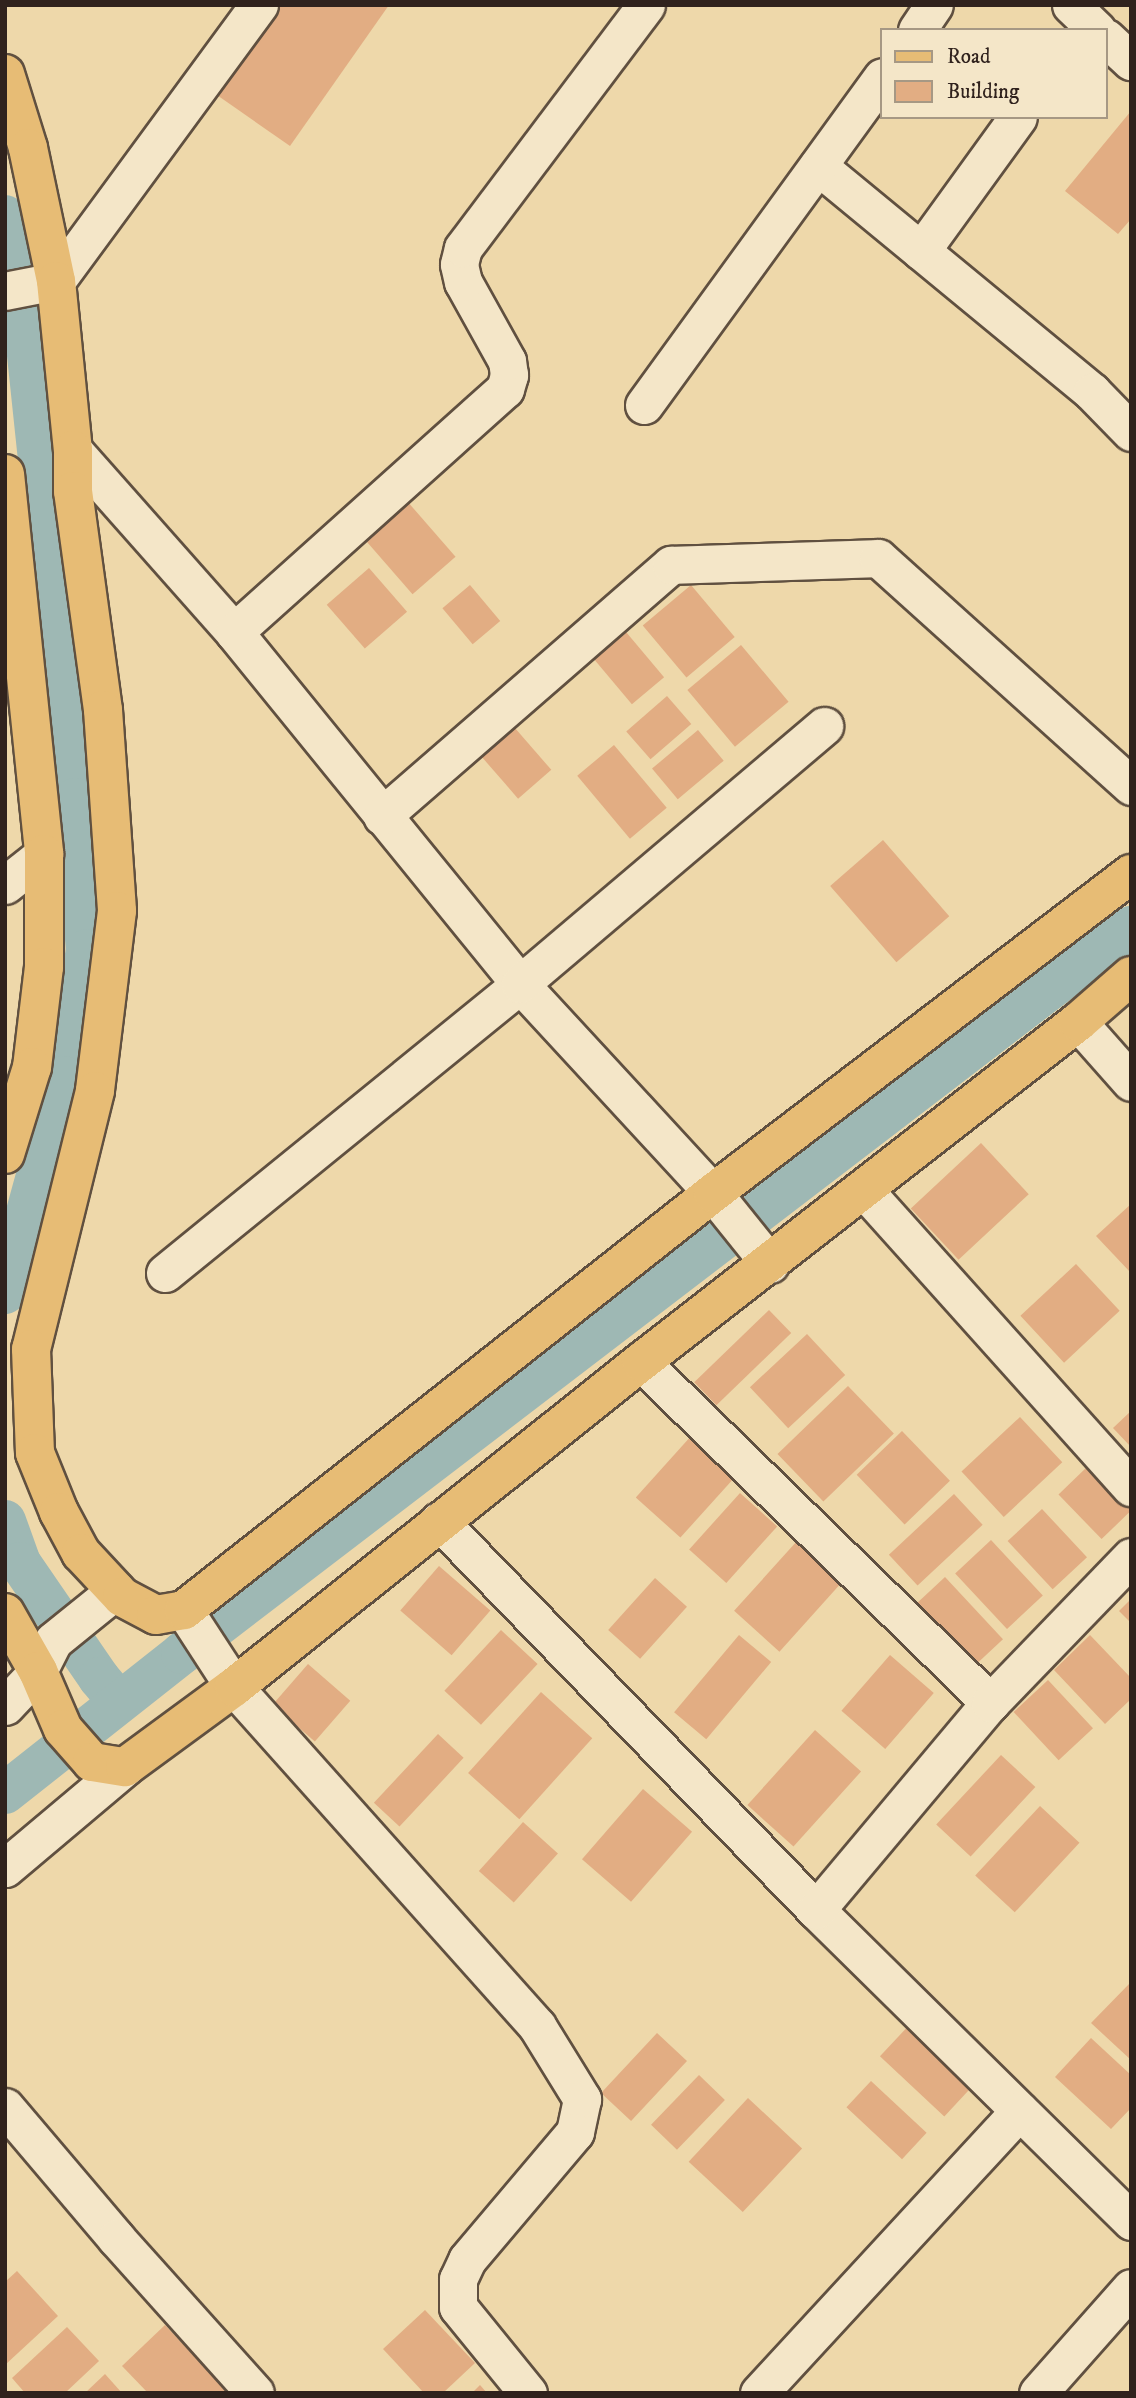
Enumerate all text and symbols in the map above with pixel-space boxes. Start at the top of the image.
legend [880,28,1108,119]
text: Road [947,44,991,70]
text: Building [947,79,1019,105]

